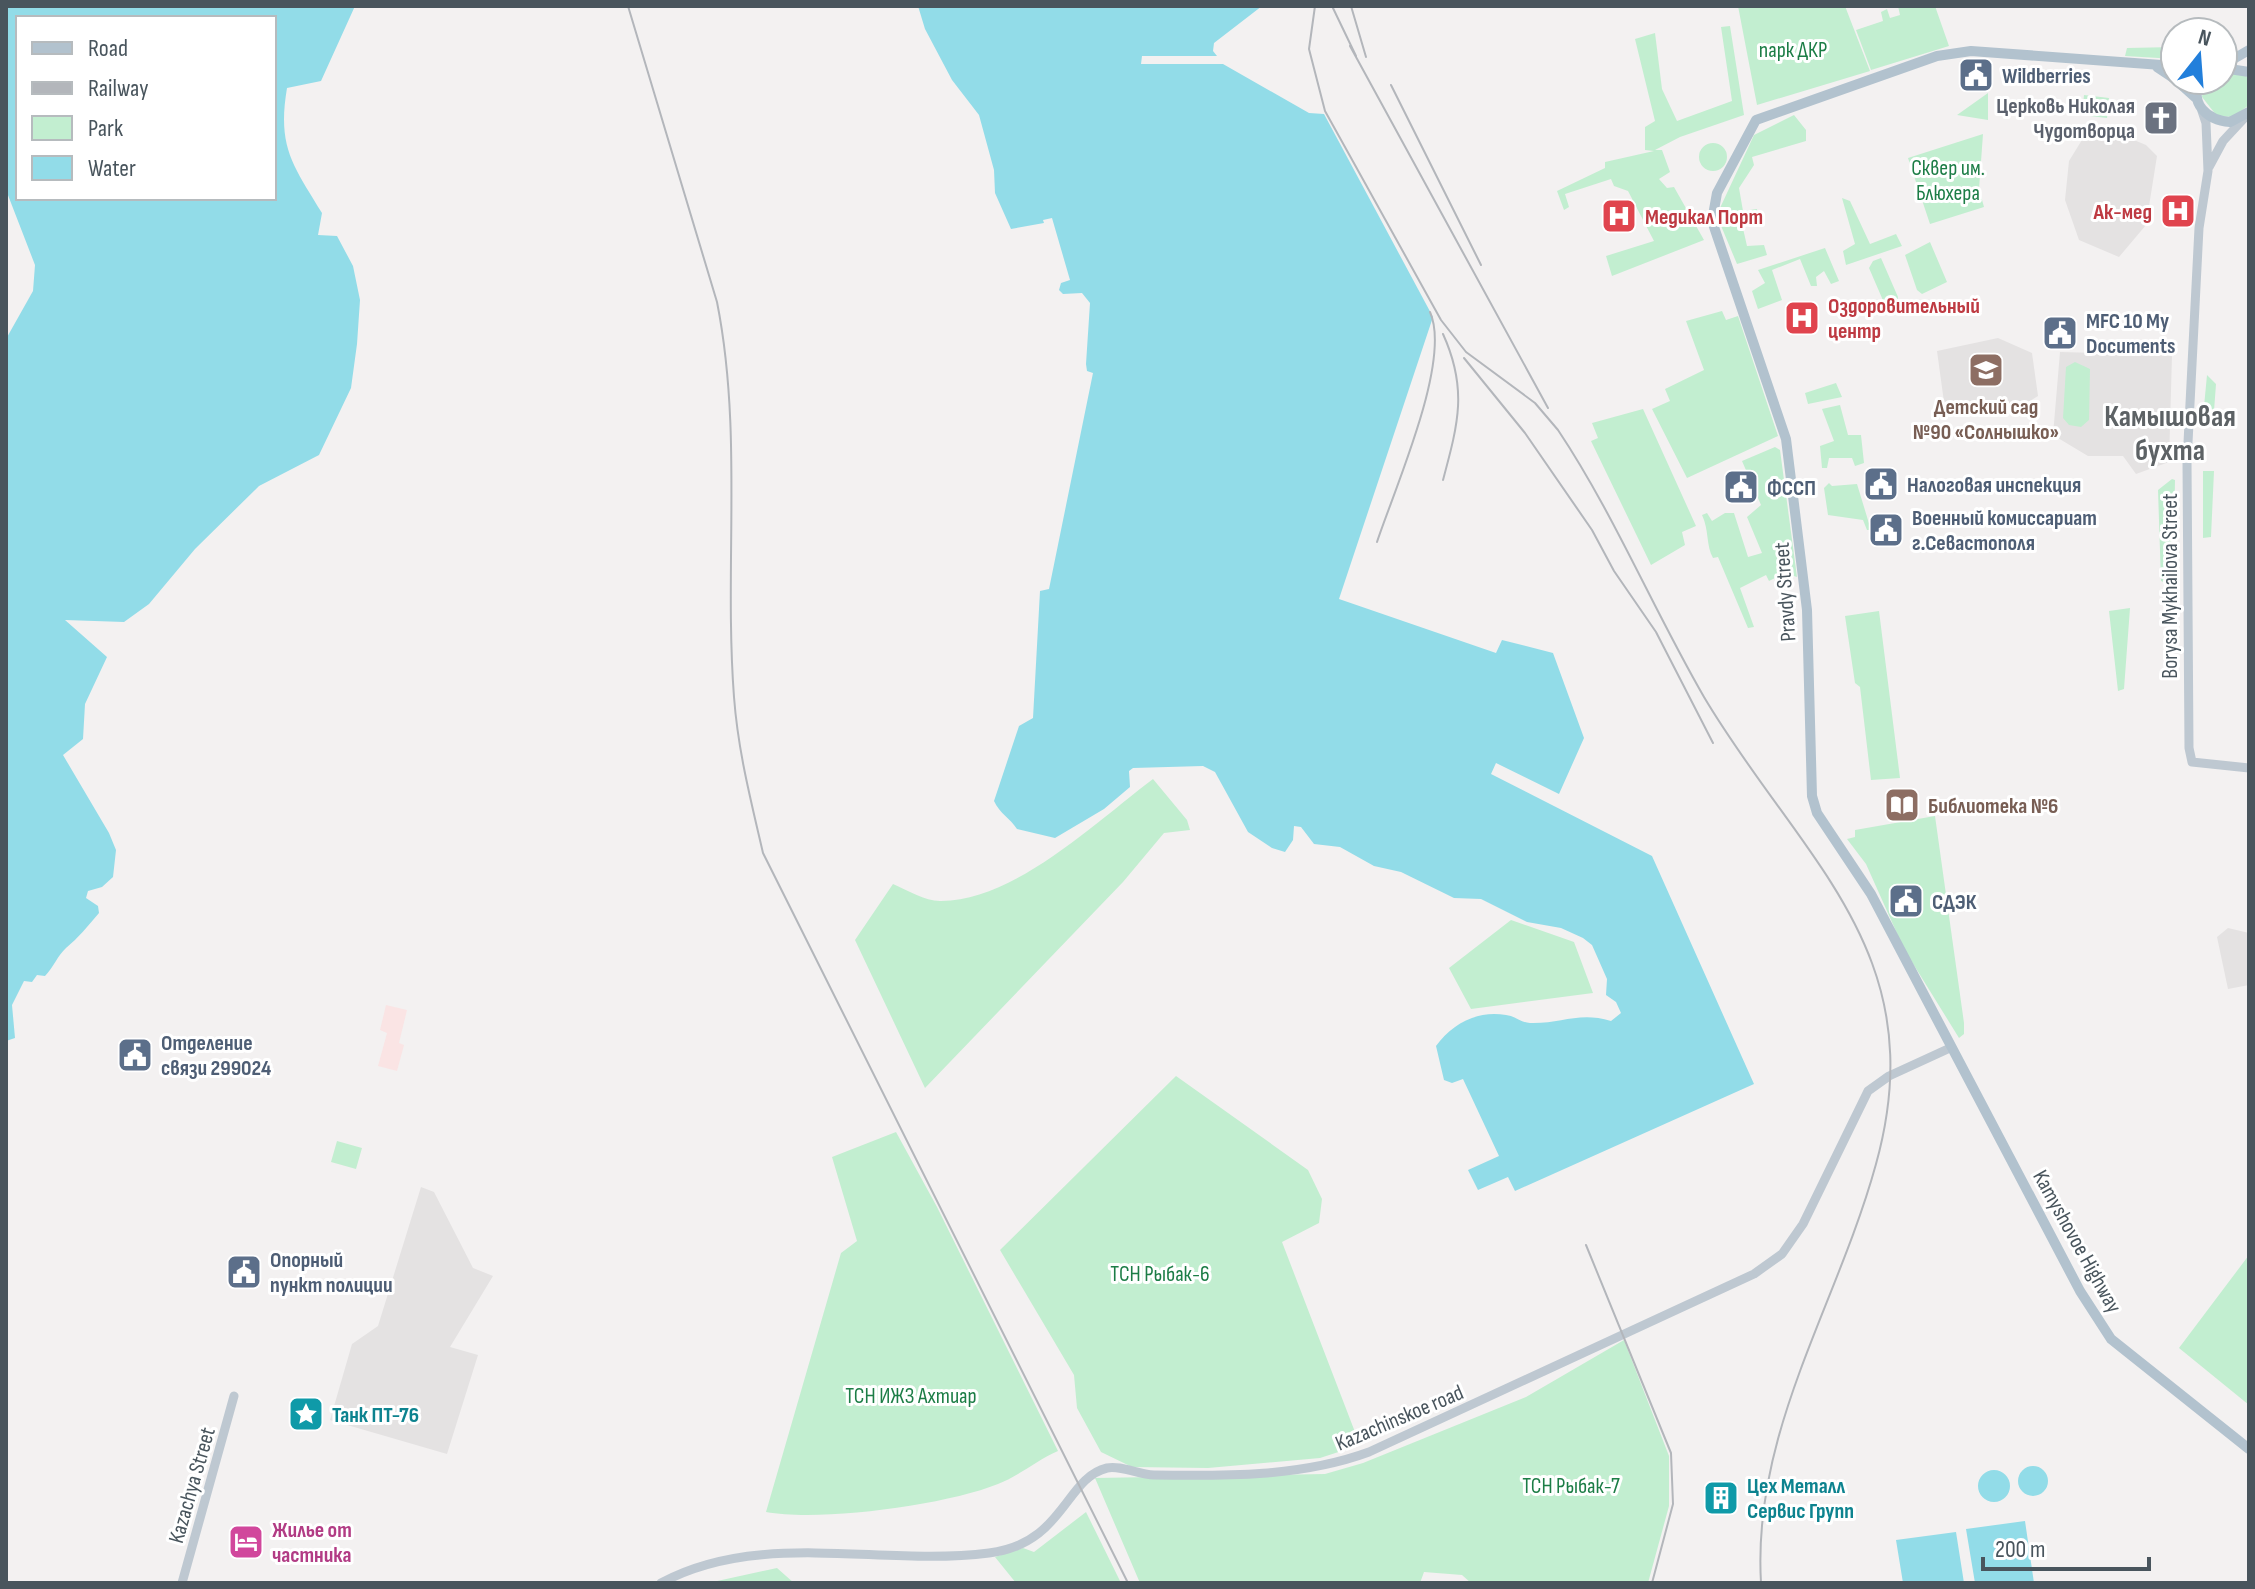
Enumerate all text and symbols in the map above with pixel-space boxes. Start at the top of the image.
legend [16,16,276,200]
north arrow [2159,16,2239,96]
text: N [2195,24,2214,53]
text: Road [88,34,128,63]
park label: парк ДКР [1759,37,1827,64]
public building icon: Wildberries [1957,56,1995,94]
place label: Wildberries [2002,63,2091,90]
text: Railway [88,74,148,103]
place label: Церковь Николая Чудотворца [1996,93,2135,145]
church icon: Церковь Николая Чудотворца [2142,99,2180,137]
text: Park [88,114,123,143]
text: Water [88,154,136,183]
park label: Сквер им. Блюхера [1911,155,1985,207]
hospital icon: Ак-мед [2159,192,2197,230]
hospital icon: Медикал Порт [1600,197,1638,235]
place label: Ак-мед [2092,199,2152,226]
place label: Медикал Порт [1645,204,1763,231]
place label: Оздоровительный центр [1828,293,1980,345]
hospital icon: Оздоровительный центр [1783,299,1821,337]
place label: MFC 10 My Documents [2086,308,2175,360]
public building icon: MFC 10 My Documents [2041,314,2079,352]
school or university icon: Детский сад №90 «Солнышко» [1967,351,2005,389]
place label: Детский сад №90 «Солнышко» [1913,394,2059,446]
district label: Камышовая бухта [2104,399,2236,469]
public building icon: Налоговая инспекция [1862,465,1900,503]
public building icon: ФССП [1722,468,1760,506]
place label: Налоговая инспекция [1907,472,2081,499]
place label: ФССП [1767,475,1816,502]
street label: Borysa Mykhailova Street [2157,493,2184,679]
place label: Военный комиссариат г.Севастополя [1912,505,2097,557]
public building icon: Военный комиссариат г.Севастополя [1867,511,1905,549]
street label: Pravdy Street [1769,541,1802,642]
library icon: Библиотека №6 [1883,786,1921,824]
place label: Библиотека №6 [1928,793,2058,820]
public building icon: СДЭК [1887,882,1925,920]
place label: СДЭК [1932,889,1977,916]
place label: Отделение связи 299024 [161,1030,271,1082]
public building icon: Отделение связи 299024 [116,1036,154,1074]
street label: Kamyshovoe Highway [2026,1166,2127,1318]
place label: Опорный пункт полиции [270,1247,393,1299]
public building icon: Опорный пункт полиции [225,1253,263,1291]
park label: ТСН Рыбак-6 [1110,1261,1210,1288]
street label: Kazachinskoe road [1331,1379,1468,1457]
park label: ТСН ИЖЗ Ахтиар [845,1383,977,1410]
place icon: Танк ПТ-76 [287,1395,325,1433]
place label: Танк ПТ-76 [332,1402,419,1429]
street label: Kazachya Street [163,1424,222,1547]
park label: ТСН Рыбак-7 [1522,1473,1620,1500]
place label: Цех Металл Сервис Групп [1747,1473,1854,1525]
building icon: Цех Металл Сервис Групп [1702,1479,1740,1517]
place label: Жилье от частника [272,1517,352,1569]
scale bar [1983,1521,2149,1571]
hotel icon: Жилье от частника [227,1523,265,1561]
text: 200 m [1995,1535,2046,1564]

